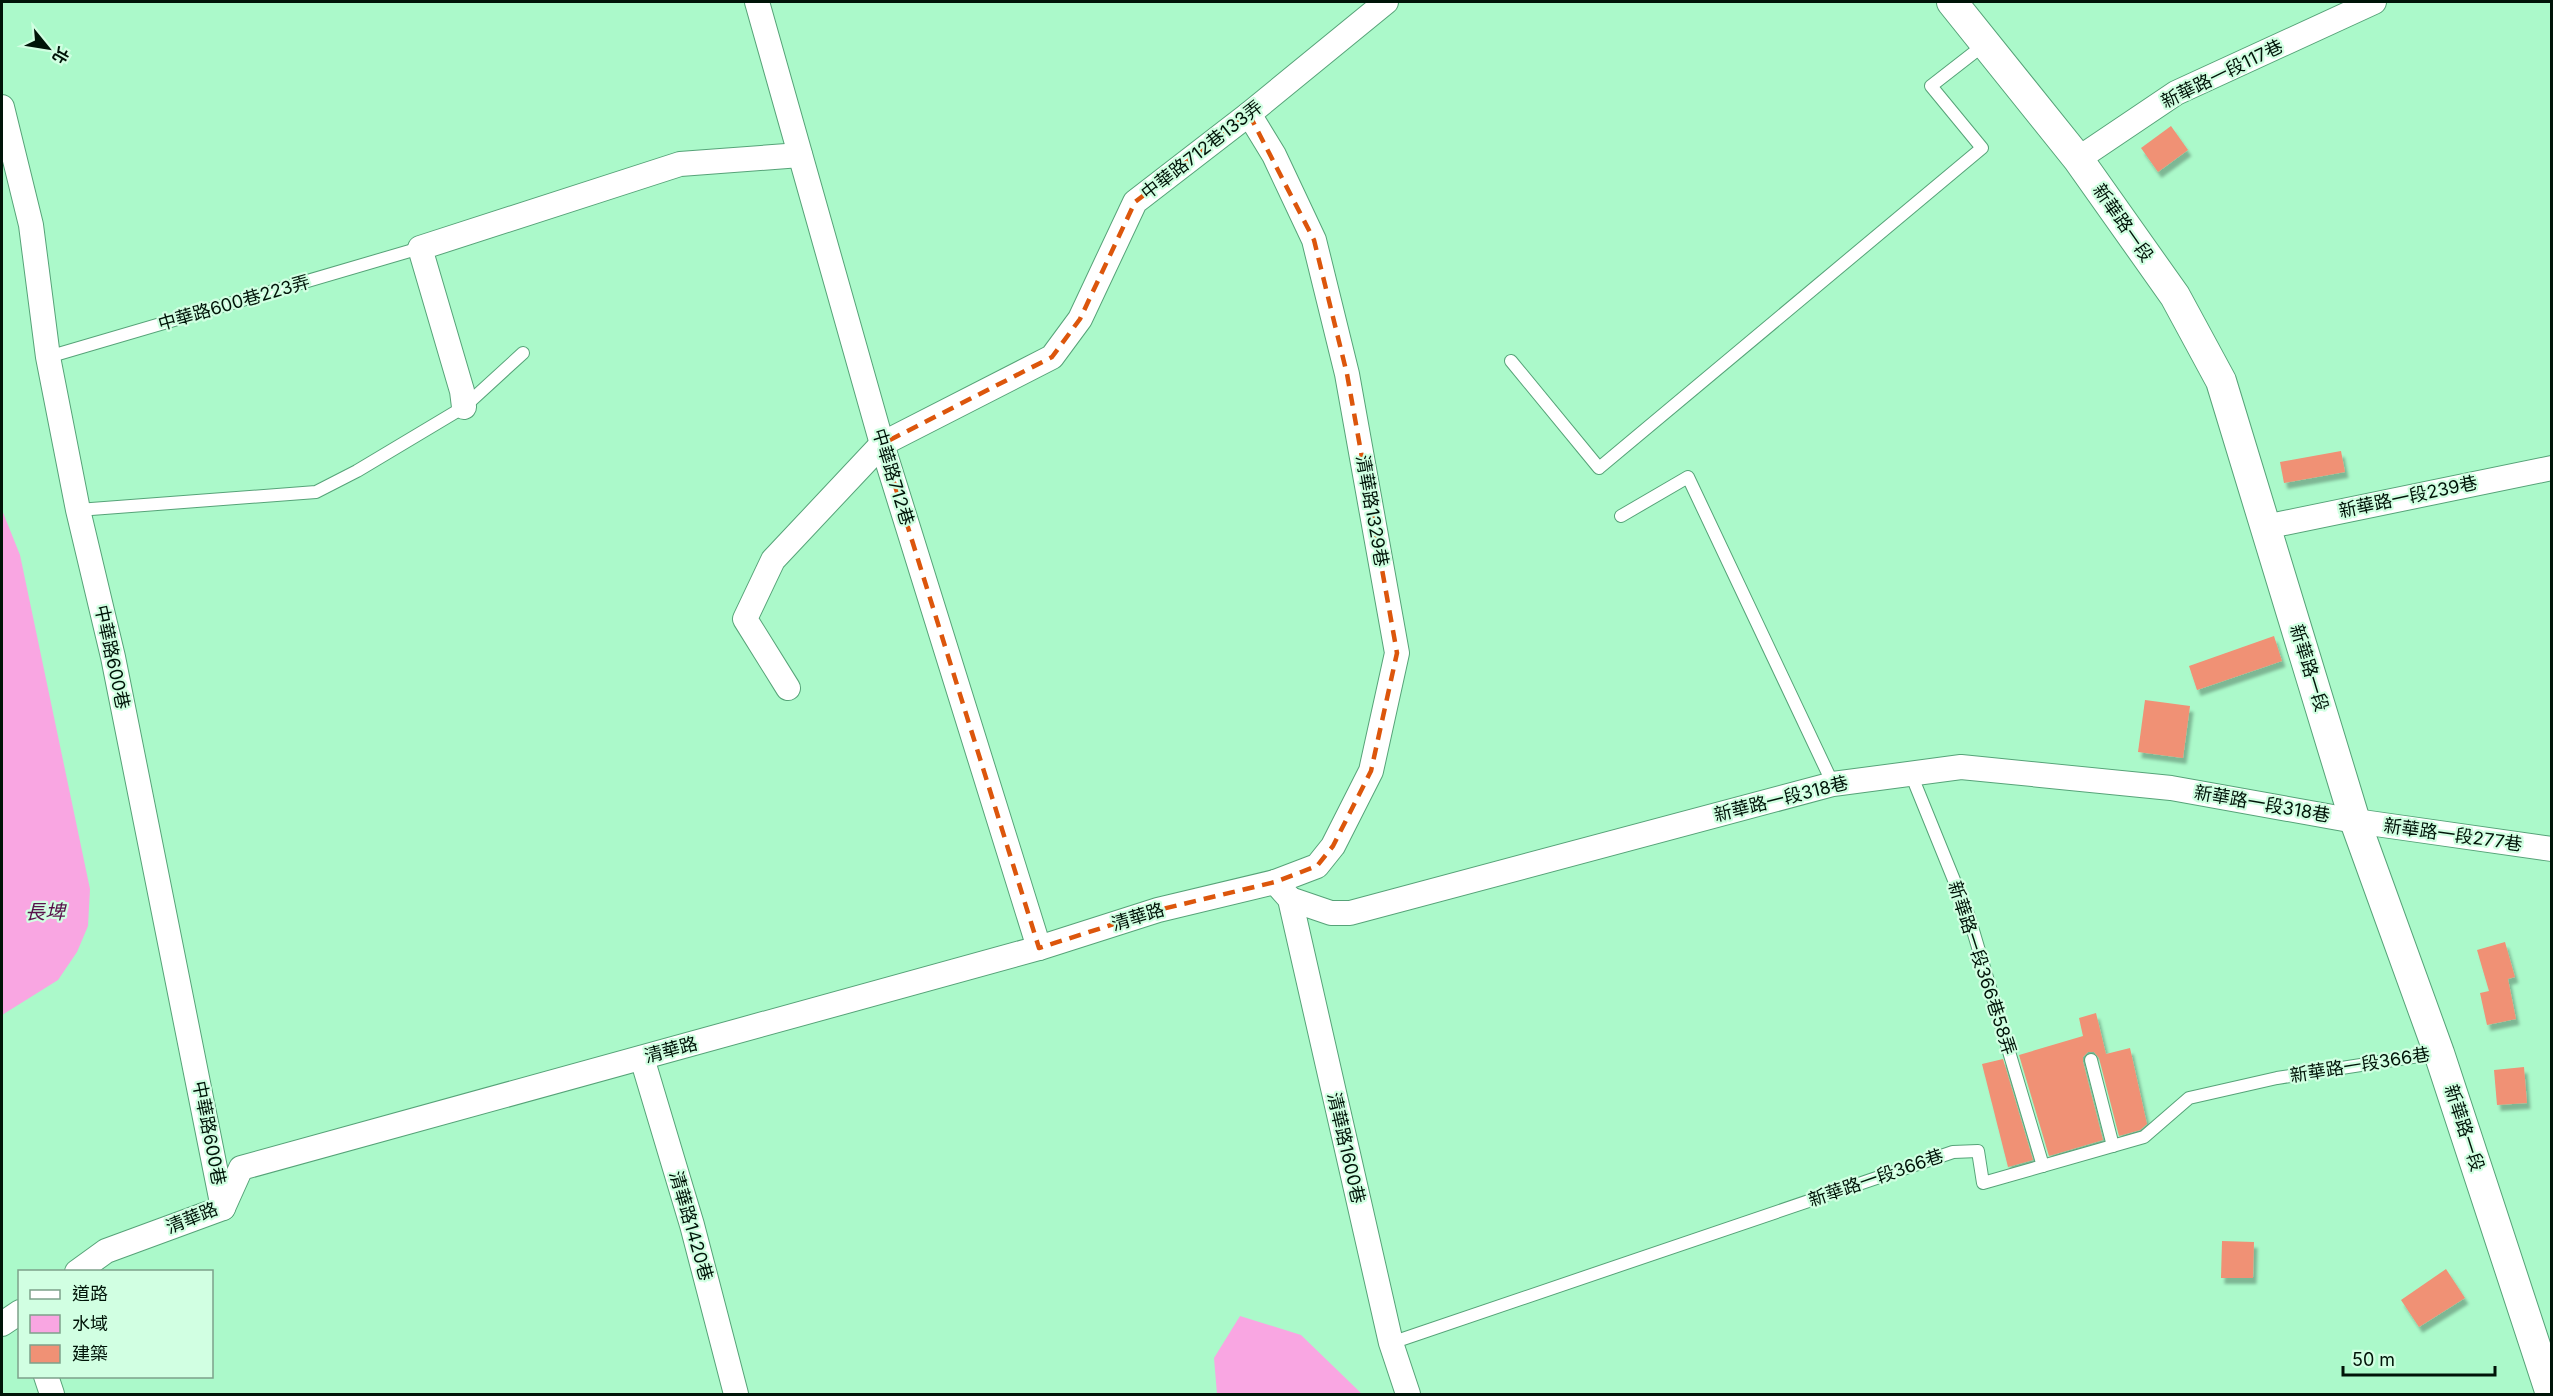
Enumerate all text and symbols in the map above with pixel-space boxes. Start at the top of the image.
north arrow [18,18,78,78]
street label: 新華路一段117巷 [2157,35,2286,112]
text: 北 [48,44,74,67]
street label: 中華路712巷133弄 [1137,96,1266,203]
street label: 新華路一段 [2089,180,2158,266]
street label: 中華路600巷223弄 [156,271,312,334]
street label: 中華路712巷 [869,426,918,528]
street label: 清華路1329巷 [1352,454,1393,568]
street label: 新華路一段239巷 [2337,472,2479,521]
street label: 中華路600巷 [91,603,134,711]
street label: 新華路一段 [2286,622,2333,714]
street label: 新華路一段318巷 [1712,772,1850,825]
street label: 新華路一段318巷 [2193,781,2332,826]
street label: 新華路一段277巷 [2382,814,2524,855]
street label: 新華路一段366巷58弄 [1944,878,2021,1057]
street label: 清華路 [1109,899,1167,934]
water label: 長埤 [25,900,67,924]
street label: 清華路 [642,1032,700,1067]
street label: 新華路一段366巷 [2288,1043,2431,1086]
street label: 中華路600巷 [189,1079,230,1187]
street label: 新華路一段 [2441,1082,2488,1174]
street label: 清華路1600巷 [1324,1090,1369,1205]
street label: 新華路一段366巷 [1806,1145,1946,1210]
street label: 清華路1420巷 [666,1169,717,1283]
street label: 清華路 [163,1198,221,1237]
legend [18,1270,213,1378]
text: 道路 [72,1283,108,1304]
text: 水域 [72,1313,108,1334]
scale bar [2343,1339,2494,1377]
text: 建築 [72,1343,108,1364]
text: 50 m [2352,1349,2395,1370]

